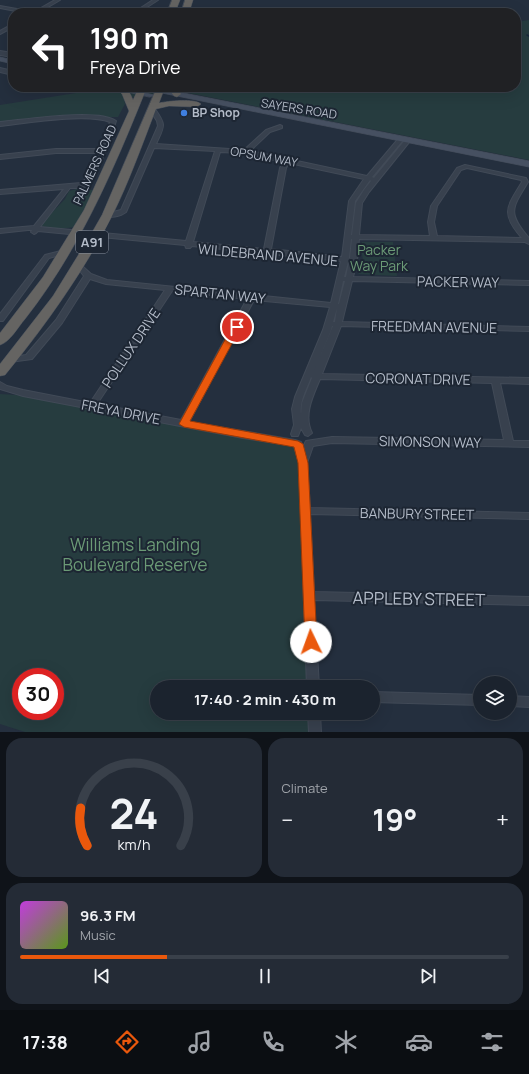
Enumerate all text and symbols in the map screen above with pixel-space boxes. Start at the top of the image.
text: 190 m [90,19,169,57]
icon: left [24,24,76,76]
text: Freya Drive [90,55,181,79]
street label: SAYERS ROAD [260,94,338,123]
place label: BP Shop [192,104,240,121]
marker: BP Shop [179,108,189,118]
street label: PALMERS ROAD [69,122,120,208]
street label: OPSUM WAY [229,142,299,171]
road number: A91 [76,231,108,253]
street label: WILDEBRAND AVENUE [197,239,339,270]
park label: Packer Way Park [350,240,409,275]
street label: PACKER WAY [417,271,499,292]
street label: SPARTAN WAY [174,279,267,308]
street label: POLLUX DRIVE [97,304,164,391]
pin [220,310,254,344]
icon: arrive [226,316,248,338]
street label: FREEDMAN AVENUE [371,316,497,337]
street label: CORONAT DRIVE [365,368,471,389]
street label: FREYA DRIVE [80,395,162,428]
street label: SIMONSON WAY [379,431,482,452]
street label: BANBURY STREET [360,503,475,524]
park label: Williams Landing Boulevard Reserve [62,533,208,576]
street label: APPLEBY STREET [353,586,486,611]
position arrow [290,621,332,663]
speed limit sign: 30 [12,668,64,720]
map controls [473,676,517,720]
button: layers [473,676,517,720]
text: 17:40 · 2 min · 430 m [194,689,336,710]
text: Climate [282,779,328,797]
text: 24 [109,784,158,840]
text: 19° [372,799,418,840]
text: − [282,805,293,835]
text: + [496,805,509,835]
text: km/h [117,834,150,853]
text: 96.3 FM [80,905,136,926]
text: Music [80,926,116,944]
icon: previous [91,965,113,987]
icon: pause [254,965,276,987]
icon: next [417,965,439,987]
icon: directions [113,1028,141,1056]
icon: music [186,1028,214,1056]
icon: phone [259,1028,287,1056]
icon: climate [332,1028,360,1056]
icon: car [405,1028,433,1056]
icon: filters [478,1028,506,1056]
text: 17:38 [23,1030,68,1054]

